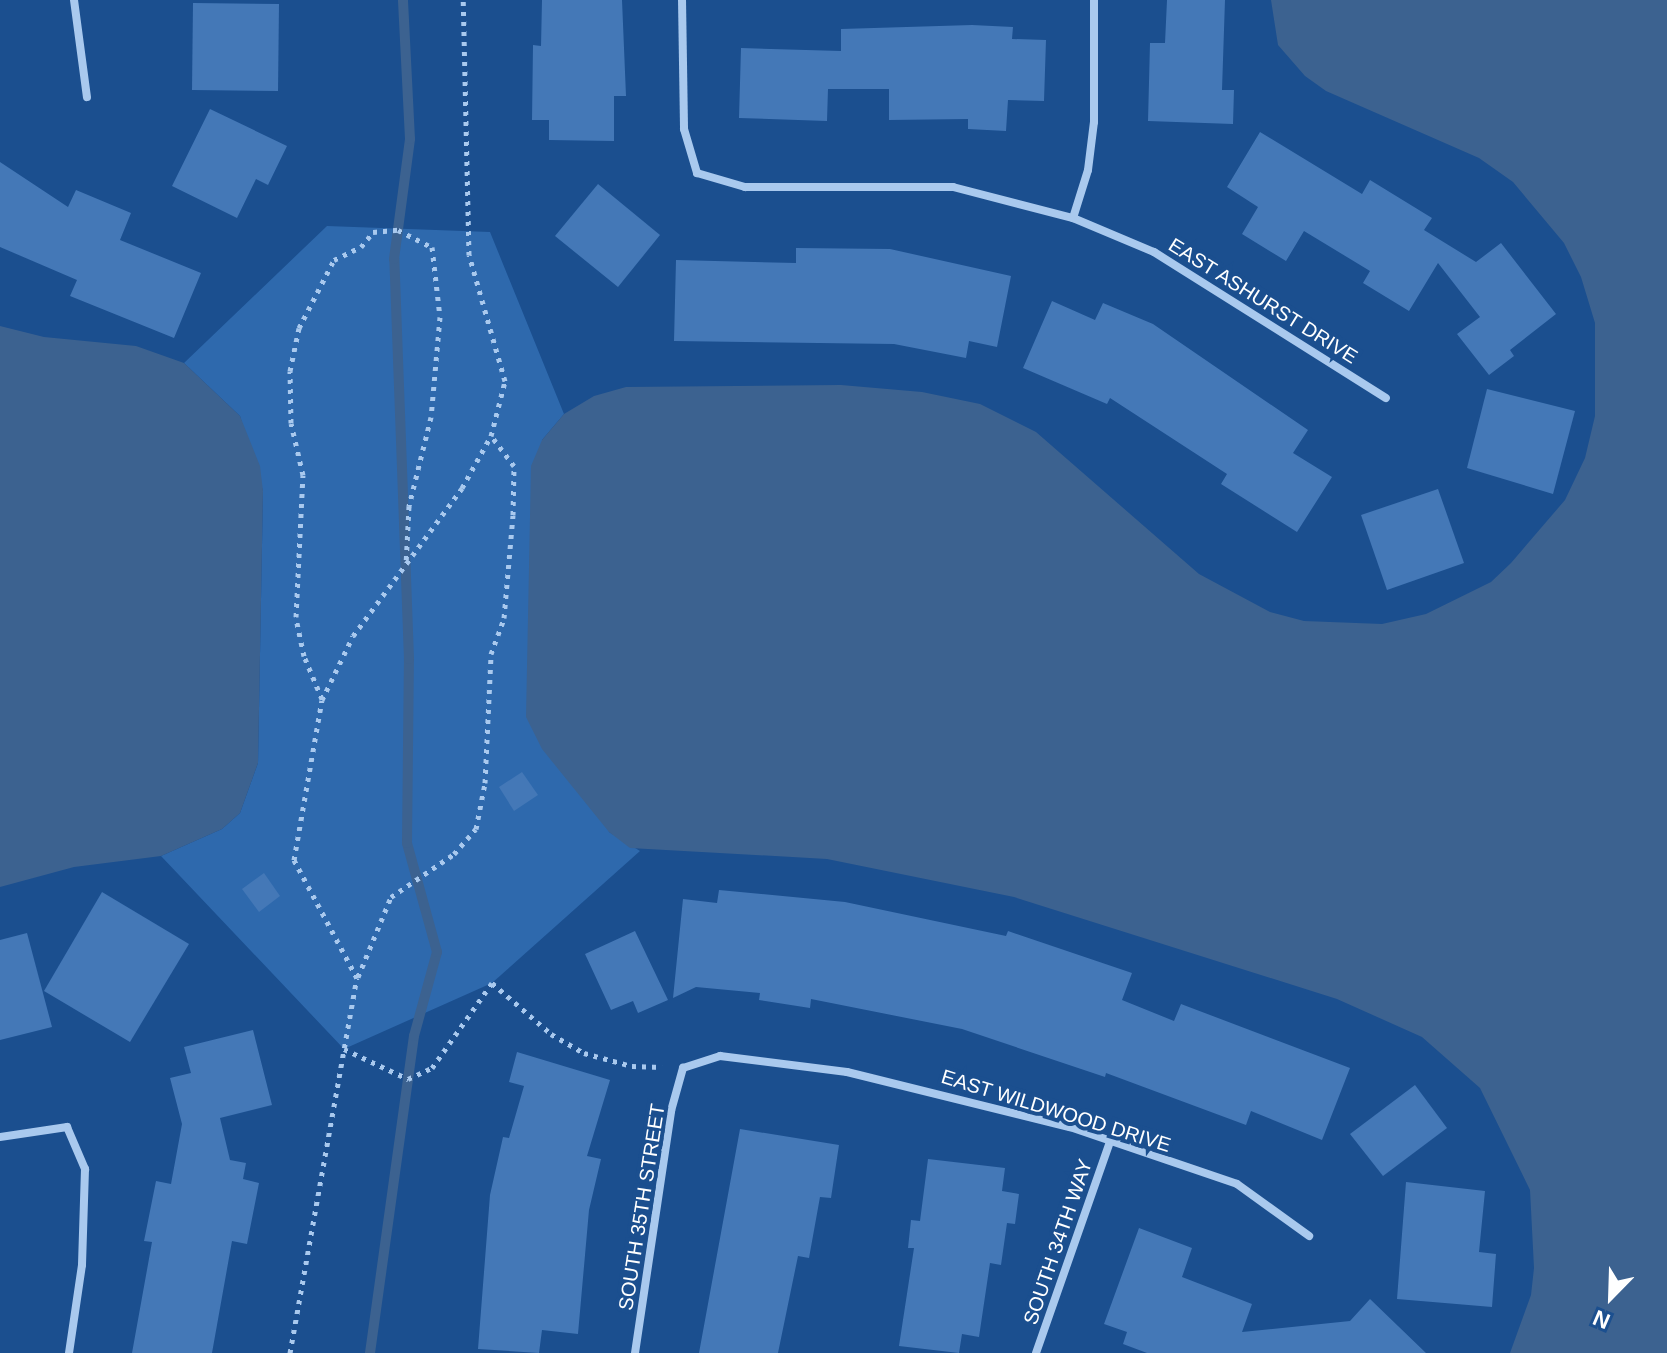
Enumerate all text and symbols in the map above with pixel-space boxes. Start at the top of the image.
street label: EAST ASHURST DRIVE [1163,233,1363,369]
street label: EAST WILDWOOD DRIVE [938,1065,1174,1157]
street label: SOUTH 35TH STREET [614,1102,670,1312]
street label: SOUTH 34TH WAY [1018,1156,1098,1328]
north arrow [1571,1257,1651,1337]
text: N [1589,1305,1614,1334]

